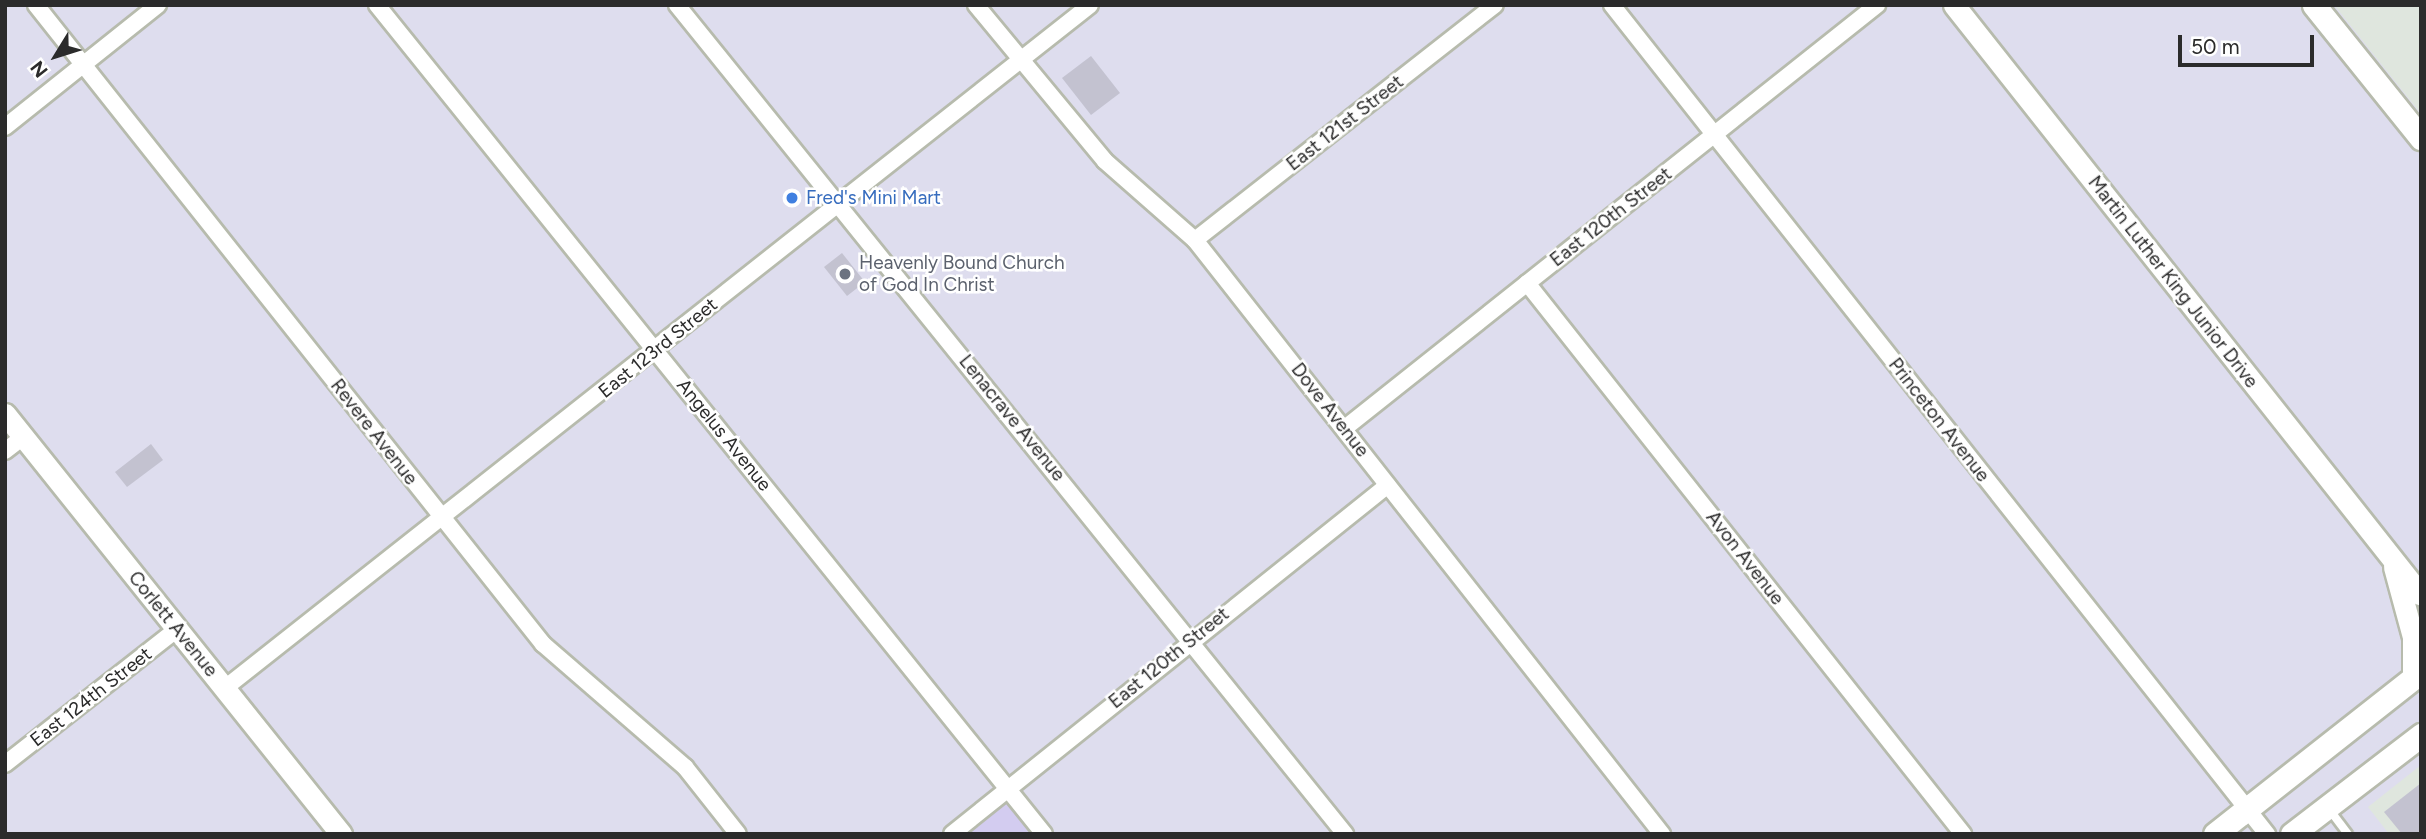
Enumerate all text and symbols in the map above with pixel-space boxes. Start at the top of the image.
north arrow [21,21,91,91]
scale bar [2181,21,2318,65]
text: 50 m [2191,34,2240,59]
text: N [25,56,53,82]
street label: East 121st Street [1282,70,1408,176]
street label: East 120th Street [1546,162,1676,272]
street label: Martin Luther King Junior Drive [2083,171,2263,393]
place label: Fred's Mini Mart [806,187,941,209]
marker: Fred's Mini Mart [784,190,800,206]
place label: Heavenly Bound Church of God In Christ [859,252,1065,296]
marker: Heavenly Bound Church of God In Christ [837,266,853,282]
street label: East 123rd Street [594,293,722,403]
street label: Lenacrave Avenue [954,350,1070,486]
street label: Princeton Avenue [1884,354,1994,486]
street label: Dove Avenue [1286,359,1374,461]
street label: Angelus Avenue [672,374,776,496]
street label: Revere Avenue [326,375,422,489]
street label: Avon Avenue [1701,507,1789,609]
street label: Corlett Avenue [124,567,222,681]
street label: East 120th Street [1104,603,1234,713]
street label: East 124th Street [26,643,156,751]

